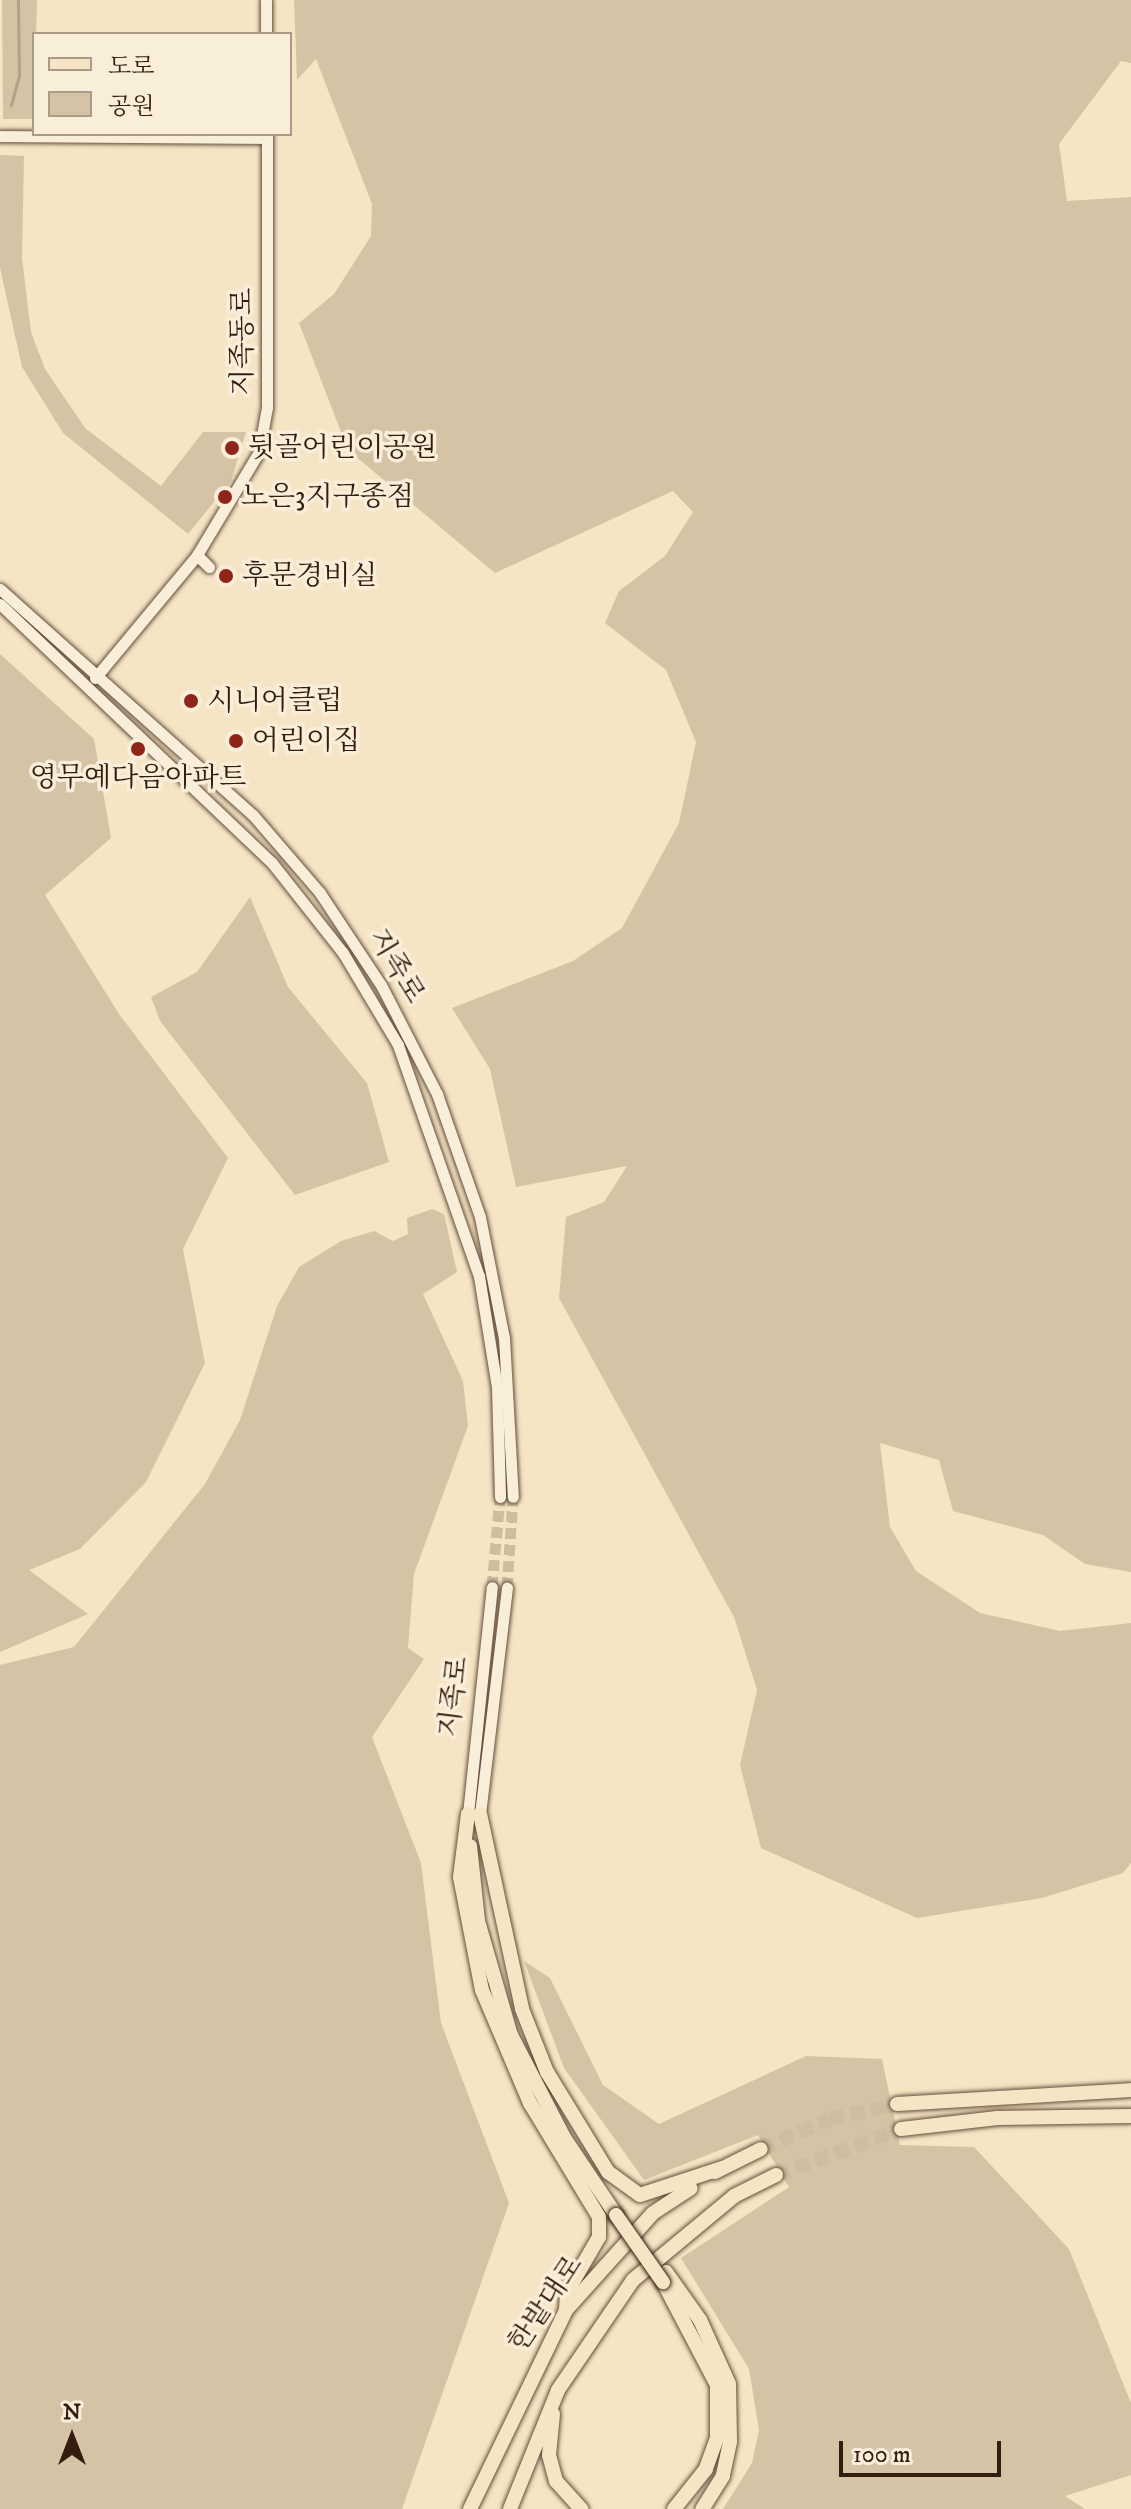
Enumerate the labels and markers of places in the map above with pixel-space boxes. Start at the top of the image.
place label: 뒷골어린이공원 [248,431,437,465]
marker: 뒷골어린이공원 [223,439,241,457]
place label: 노은3지구종점 [241,480,414,514]
marker: 노은3지구종점 [216,488,234,506]
place label: 후문경비실 [242,559,377,593]
marker: 후문경비실 [217,567,235,585]
place label: 시니어클럽 [207,684,342,718]
marker: 시니어클럽 [182,692,200,710]
place label: 어린이집 [252,724,360,758]
marker: 어린이집 [227,732,245,750]
marker: 영무예다음아파트 [129,740,147,758]
place label: 영무예다음아파트 [30,761,246,795]

